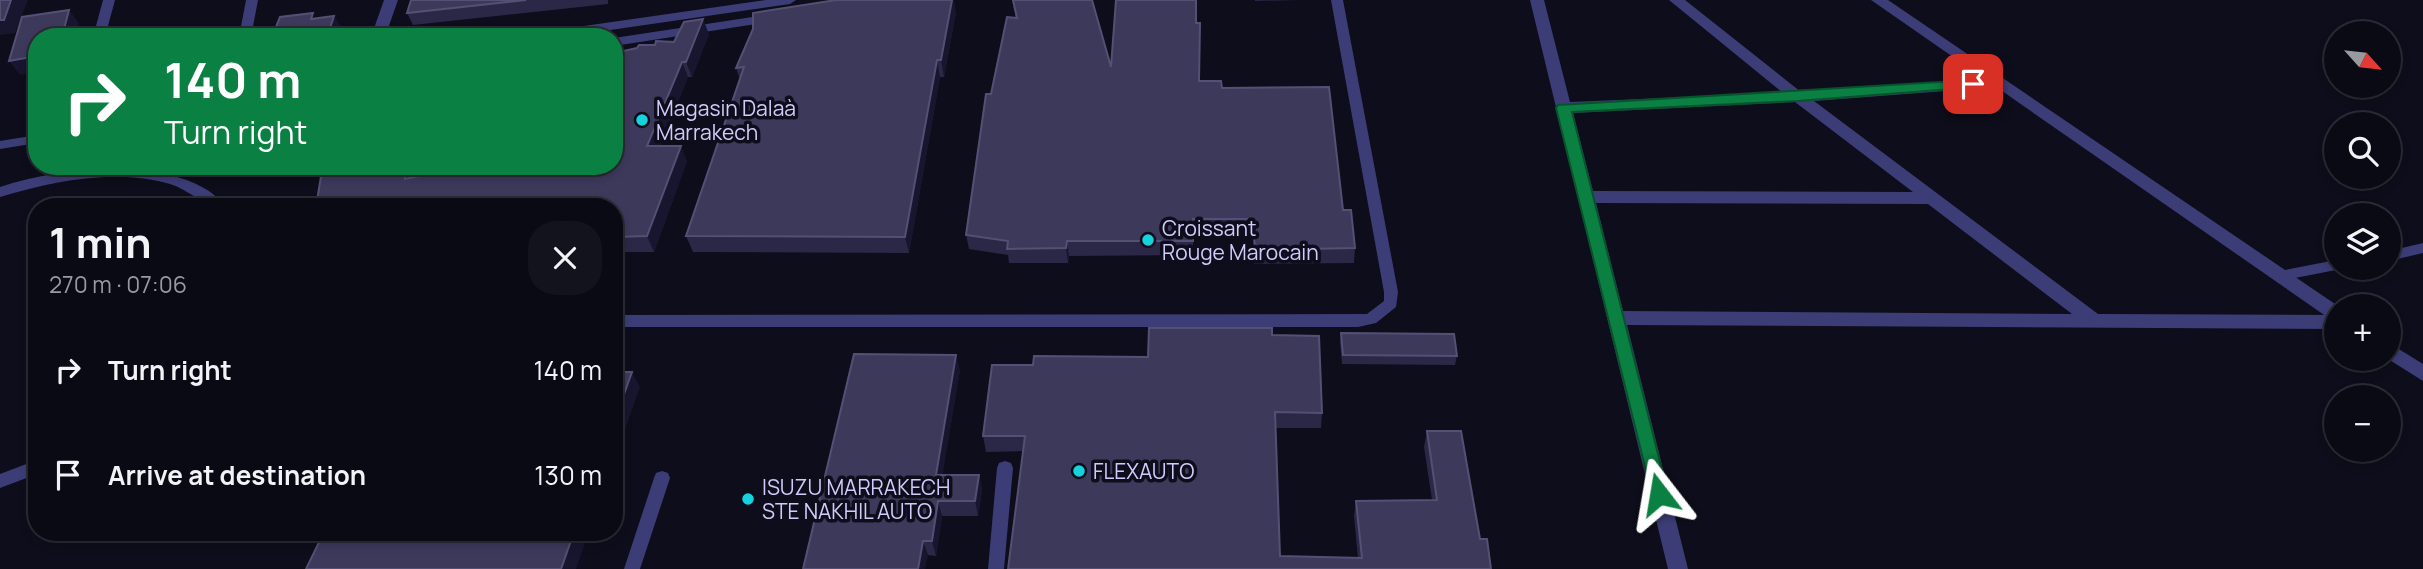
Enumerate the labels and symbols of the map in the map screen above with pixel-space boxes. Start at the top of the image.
north arrow [2324,21,2401,98]
pin [1943,54,2003,114]
place label: Magasin Dalaà Marrakech [656,94,796,146]
marker: Magasin Dalaà Marrakech [634,112,650,128]
place label: Croissant Rouge Marocain [1162,214,1319,266]
marker: Croissant Rouge Marocain [1140,232,1156,248]
place label: FLEXAUTO [1093,457,1194,485]
position arrow [1622,457,1696,531]
marker: FLEXAUTO [1071,463,1087,479]
place label: ISUZU MARRAKECH STE NAKHIL AUTO [762,473,950,525]
marker: ISUZU MARRAKECH STE NAKHIL AUTO [740,491,756,507]

